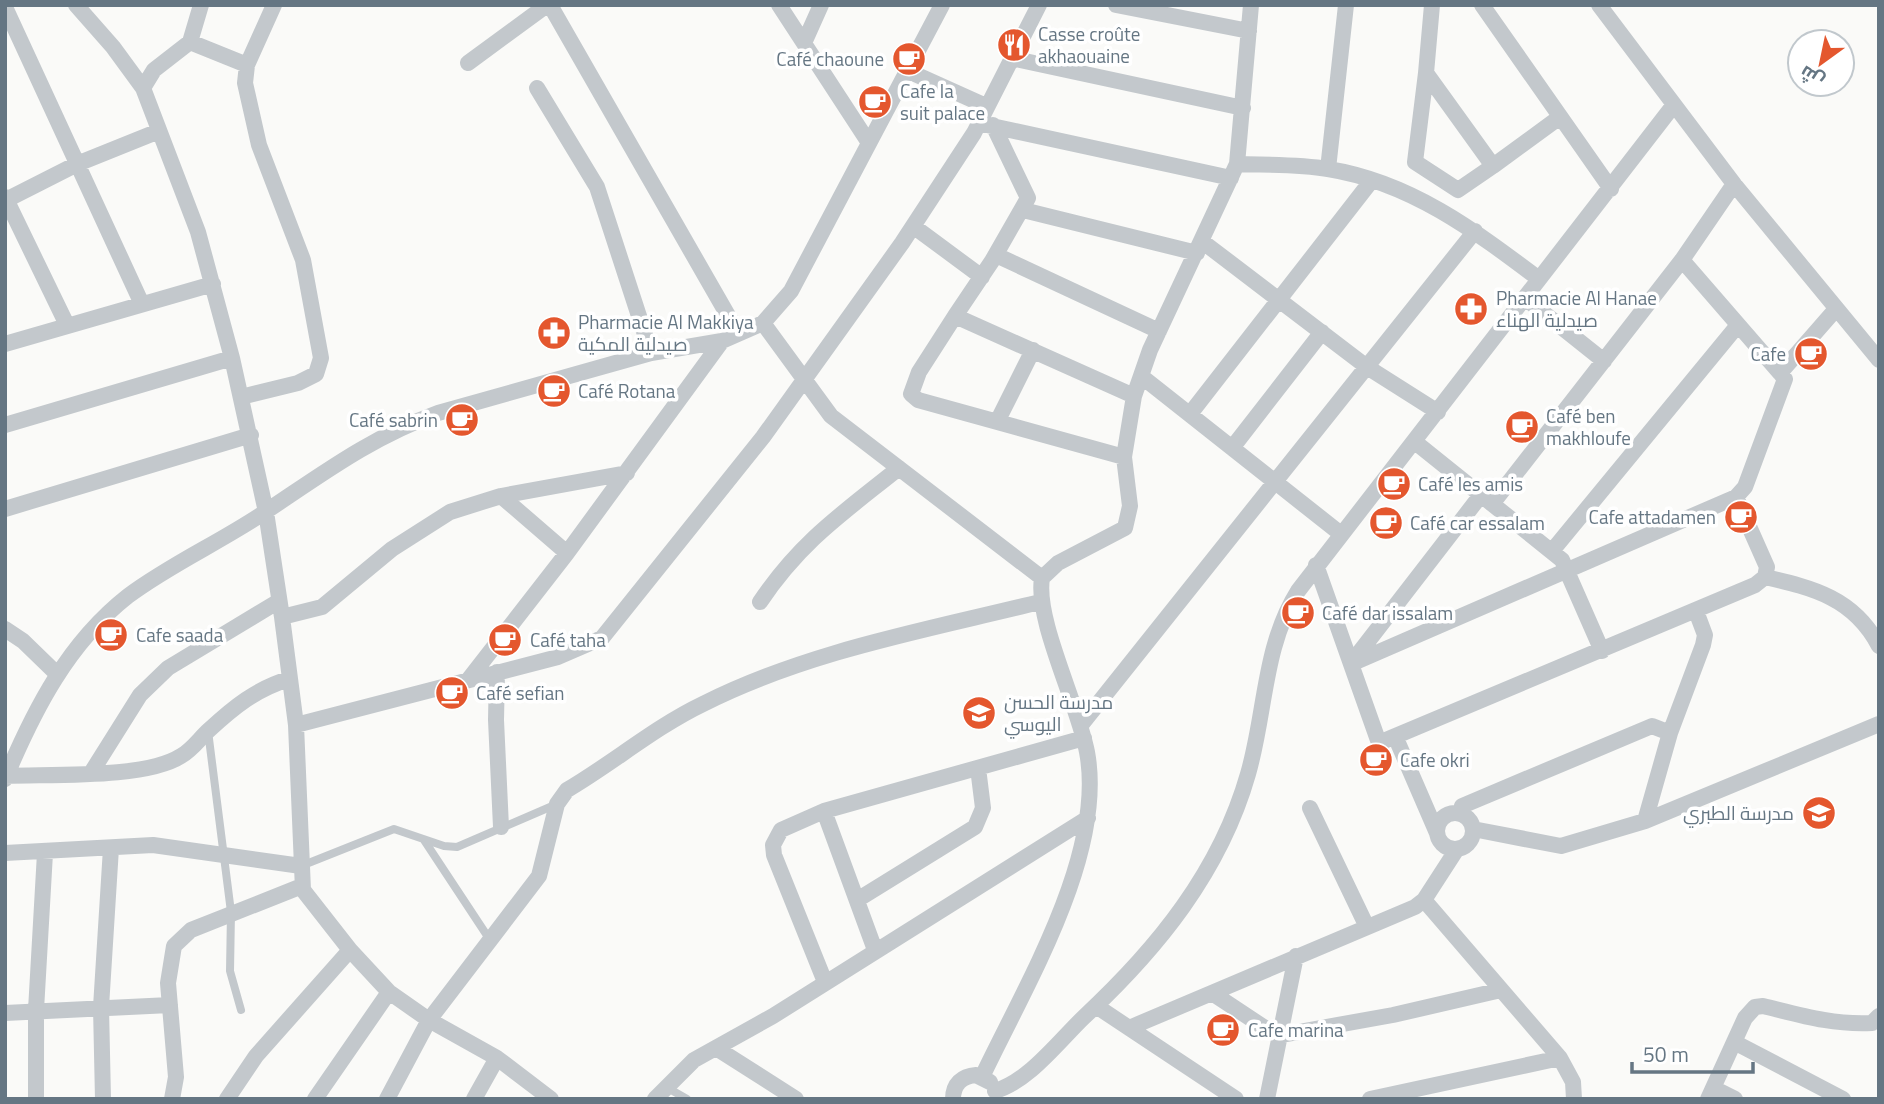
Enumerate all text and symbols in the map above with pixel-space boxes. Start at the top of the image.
place label: Casse croûte akhaouaine [1038,19,1140,70]
restaurant icon: Casse croûte akhaouaine [995,26,1033,64]
north arrow [1786,28,1856,98]
cafe icon: Café chaoune [890,40,928,78]
place label: Café chaoune [776,44,884,73]
text: ش [1793,59,1830,96]
place label: Cafe la suit palace [900,76,985,127]
cafe icon: Cafe la suit palace [856,83,894,121]
place label: Pharmacie Al Hanae صيدلية الهناء [1496,283,1657,334]
pharmacy icon: Pharmacie Al Hanae صيدلية الهناء [1452,290,1490,328]
place label: Pharmacie Al Makkiya صيدلية المكية [578,307,754,358]
pharmacy icon: Pharmacie Al Makkiya صيدلية المكية [535,314,573,352]
cafe icon: Cafe [1792,335,1830,373]
place label: Cafe [1750,339,1786,368]
cafe icon: Café Rotana [535,372,573,410]
place label: Café Rotana [578,376,676,405]
cafe icon: Café sabrin [443,401,481,439]
place label: Café ben makhloufe [1546,401,1631,452]
place label: Café sabrin [349,405,438,434]
cafe icon: Café ben makhloufe [1503,408,1541,446]
cafe icon: Café les amis [1375,465,1413,503]
place label: Café les amis [1418,469,1523,498]
cafe icon: Cafe attadamen [1722,498,1760,536]
place label: Cafe attadamen [1589,502,1716,531]
cafe icon: Café car essalam [1367,504,1405,542]
place label: Café car essalam [1410,508,1545,537]
cafe icon: Café dar issalam [1279,594,1317,632]
place label: Café dar issalam [1322,598,1453,627]
cafe icon: Cafe saada [92,616,130,654]
place label: Cafe saada [136,620,224,649]
cafe icon: Café taha [486,621,524,659]
place label: Café taha [530,625,606,654]
cafe icon: Café sefian [433,674,471,712]
place label: Café sefian [476,678,564,707]
place label: مدرسة الحسن اليوسي [1004,687,1113,739]
school or university icon: مدرسة الحسن اليوسي [960,694,998,732]
cafe icon: Cafe okri [1357,741,1395,779]
place label: Cafe okri [1400,745,1470,774]
school or university icon: مدرسة الطبري [1800,794,1838,832]
place label: مدرسة الطبري [1683,798,1794,828]
cafe icon: Cafe marina [1204,1011,1242,1049]
place label: Cafe marina [1248,1015,1344,1044]
scale bar [1632,1030,1753,1074]
text: 50 m [1643,1038,1689,1070]

